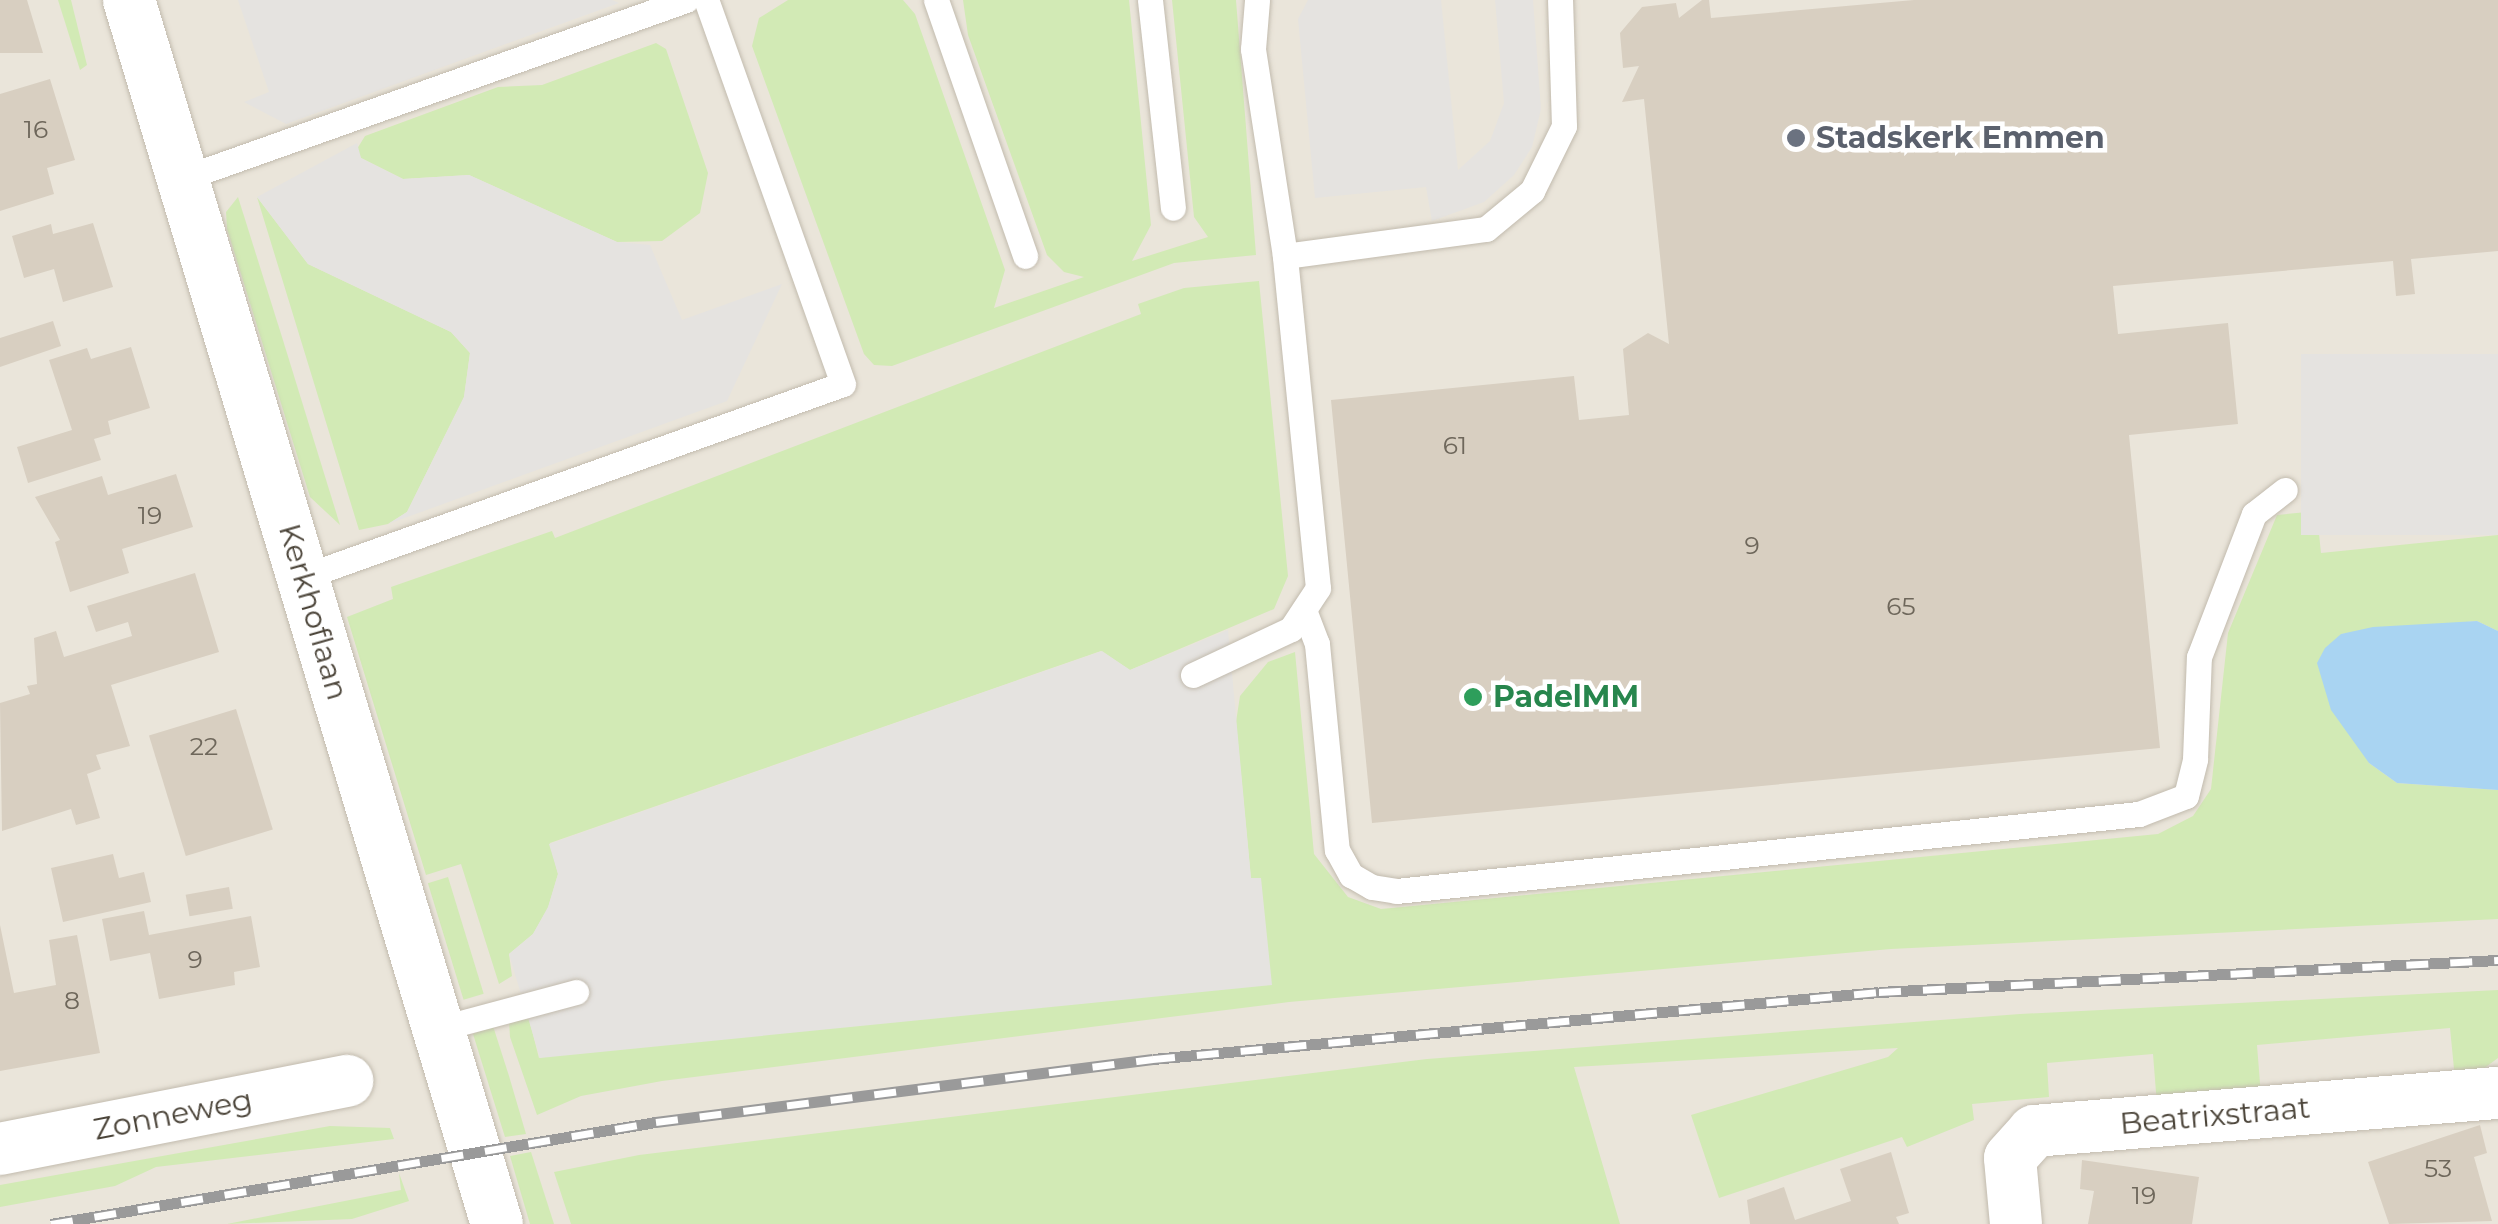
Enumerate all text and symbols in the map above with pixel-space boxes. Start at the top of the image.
house number: 16 [24,114,48,144]
place label: Stadskerk Emmen [1816,120,2105,156]
marker: Stadskerk Emmen [1785,127,1807,149]
house number: 61 [1443,430,1467,460]
house number: 19 [138,500,162,530]
street label: Kerkhoflaan [271,520,355,704]
house number: 9 [1744,530,1760,560]
house number: 65 [1886,591,1916,621]
place label: PadelMM [1493,679,1639,715]
marker: PadelMM [1462,686,1484,708]
house number: 22 [190,731,218,761]
house number: 9 [187,944,203,974]
house number: 8 [64,985,80,1015]
street label: Zonneweg [91,1082,255,1148]
street label: Beatrixstraat [2118,1090,2312,1142]
house number: 53 [2424,1153,2452,1183]
house number: 19 [2132,1180,2156,1210]

